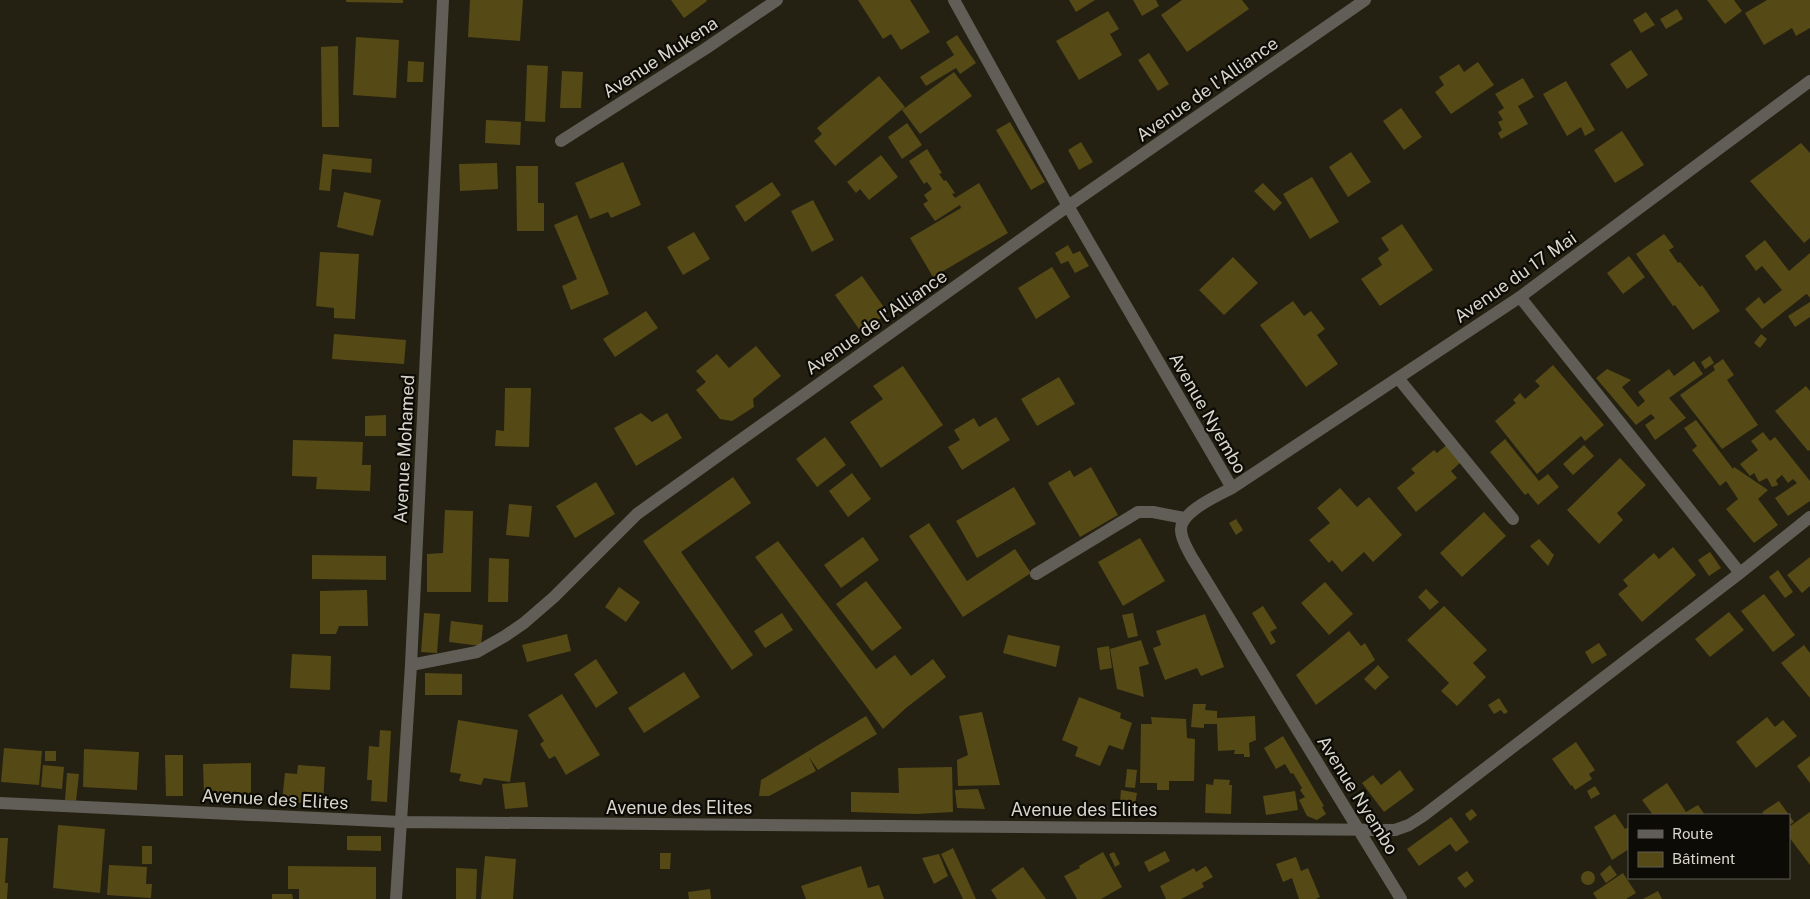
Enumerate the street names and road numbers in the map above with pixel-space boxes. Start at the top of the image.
street label: Avenue Mukena [599,12,721,102]
street label: Avenue de l'Alliance [1132,32,1282,146]
street label: Avenue du 17 Mai [1450,227,1580,327]
street label: Avenue de l'Alliance [801,265,951,379]
street label: Avenue Nyembo [1165,349,1251,477]
street label: Avenue Mohamed [390,374,418,524]
street label: Avenue Nyembo [1313,732,1403,858]
street label: Avenue des Elites [201,785,349,813]
street label: Avenue des Elites [606,797,752,818]
street label: Avenue des Elites [1011,799,1157,820]

